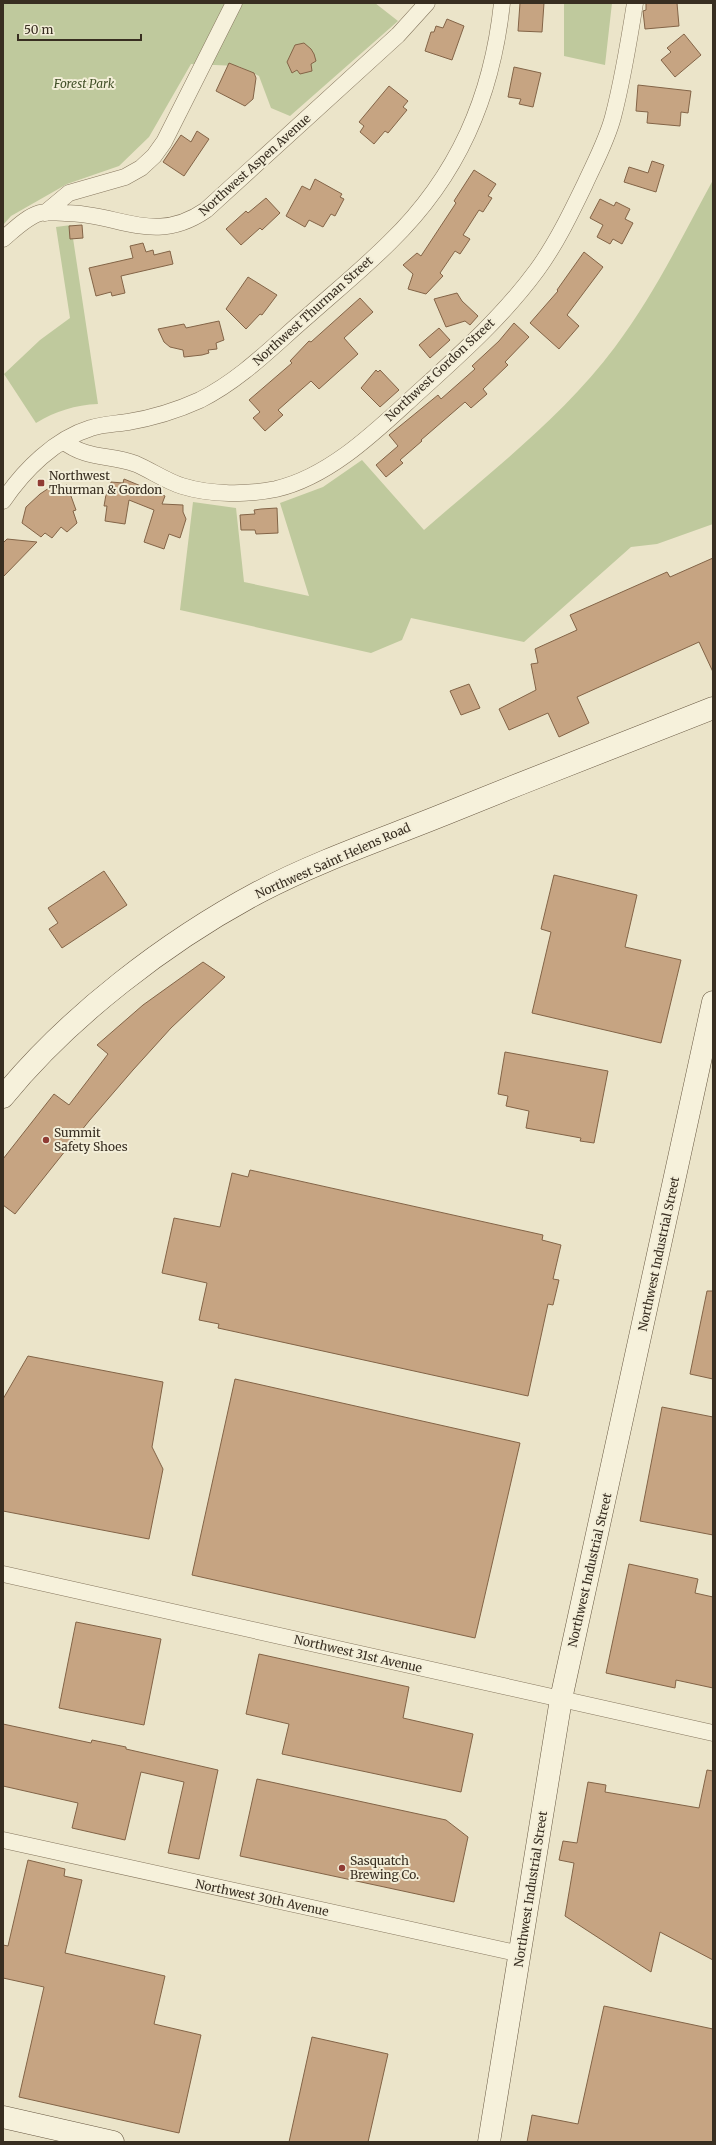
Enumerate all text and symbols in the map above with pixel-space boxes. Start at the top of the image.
scale bar [18,16,141,42]
text: 50 m [24,22,53,37]
park label: Forest Park [53,76,115,91]
street label: Northwest Aspen Avenue [196,111,314,219]
street label: Northwest Thurman Street [250,253,376,368]
street label: Northwest Gordon Street [382,315,498,424]
place label: Northwest Thurman & Gordon [49,468,162,497]
marker: Northwest Thurman & Gordon [36,478,46,488]
street label: Northwest Saint Helens Road [253,819,413,902]
place label: Summit Safety Shoes [54,1125,128,1154]
marker: Summit Safety Shoes [41,1135,51,1145]
street label: Northwest Industrial Street [635,1175,682,1333]
street label: Northwest Industrial Street [564,1491,615,1649]
street label: Northwest 31st Avenue [293,1631,424,1676]
street label: Northwest Industrial Street [511,1809,550,1968]
place label: Sasquatch Brewing Co. [350,1853,419,1882]
marker: Sasquatch Brewing Co. [337,1863,347,1873]
street label: Northwest 30th Avenue [194,1876,330,1919]

